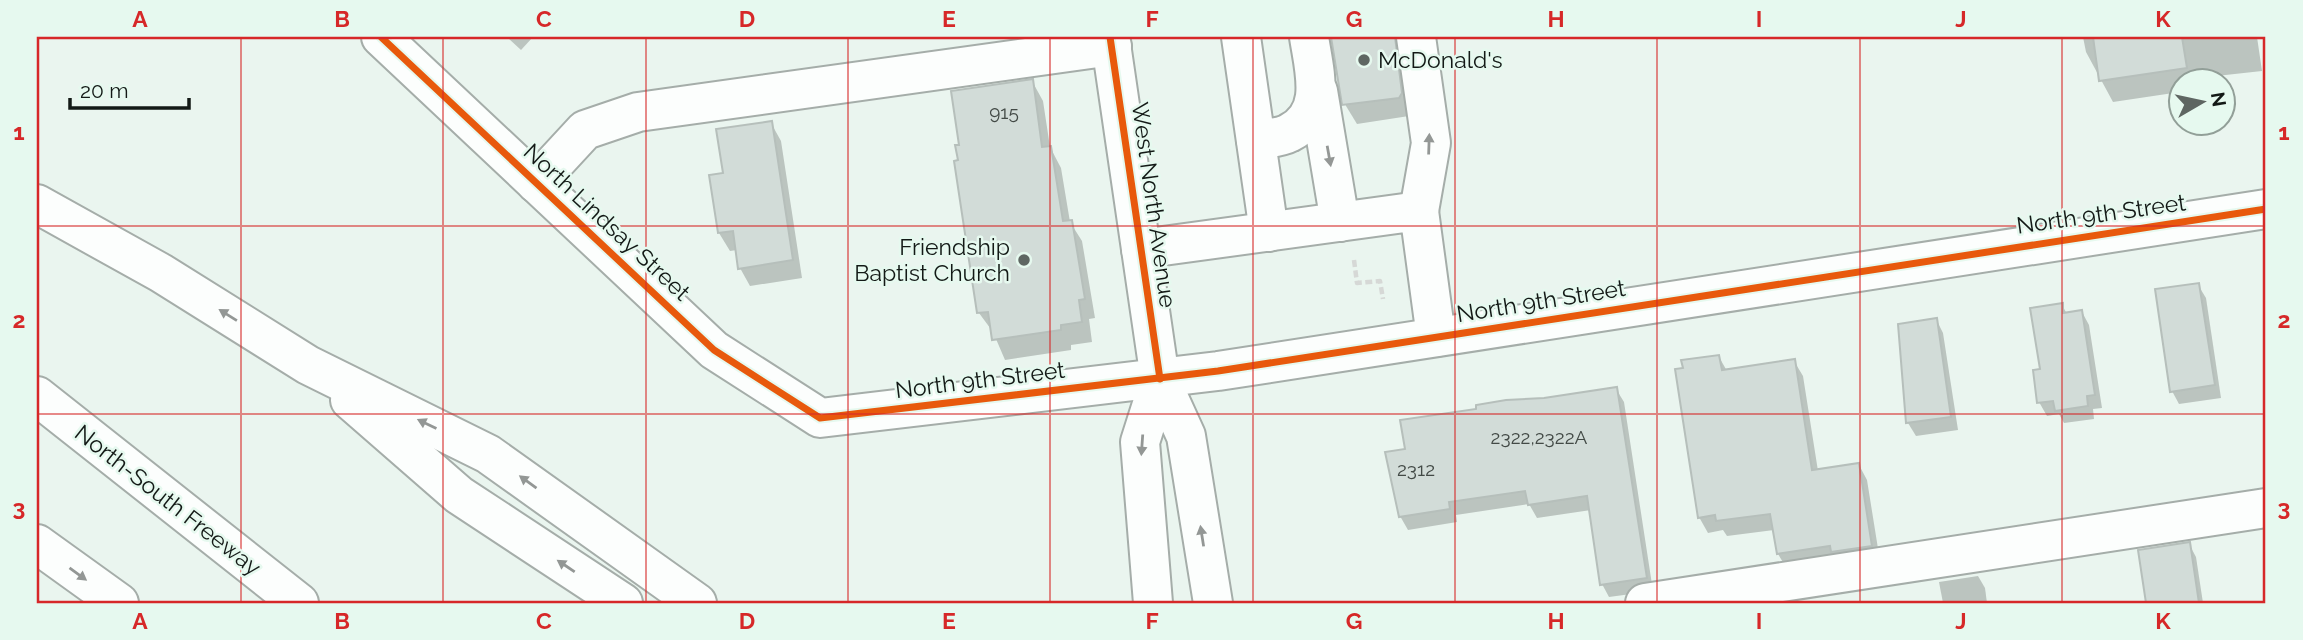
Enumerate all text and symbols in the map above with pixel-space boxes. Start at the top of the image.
text: A [132,5,148,32]
text: B [334,5,350,32]
text: C [536,5,552,32]
text: D [739,5,755,32]
text: E [942,5,956,32]
text: F [1145,5,1159,32]
text: G [1346,5,1362,32]
text: H [1547,5,1565,32]
text: I [1756,5,1762,32]
text: J [1955,5,1967,32]
text: K [2155,5,2171,32]
place label: McDonald's [1378,46,1503,73]
marker: McDonald's [1356,52,1372,68]
scale bar [70,66,189,110]
north arrow [2166,66,2236,136]
text: 20 m [80,78,128,103]
text: N [2207,90,2231,108]
house number: 915 [989,101,1019,123]
street label: West North Avenue [1127,101,1182,309]
text: 1 [13,118,25,145]
text: 1 [2278,118,2290,145]
one-way arrow [1423,133,1434,155]
street label: North Lindsay Street [519,138,696,306]
one-way arrow [1324,145,1335,167]
street label: North 9th Street [2015,188,2188,239]
place label: Friendship Baptist Church [854,233,1010,286]
marker: Friendship Baptist Church [1016,252,1032,268]
street label: North 9th Street [1455,274,1628,327]
text: 2 [13,306,25,333]
text: 2 [2278,306,2290,333]
one-way arrow [218,308,237,321]
street label: North 9th Street [894,356,1066,403]
one-way arrow [417,418,437,429]
street label: North-South Freeway [70,419,267,581]
house number: 2322,2322A [1491,426,1588,448]
one-way arrow [1136,434,1147,456]
house number: 2312 [1397,458,1435,480]
one-way arrow [519,475,537,489]
text: 3 [13,494,25,521]
text: 3 [2278,494,2290,521]
one-way arrow [1196,525,1207,547]
one-way arrow [556,559,576,572]
one-way arrow [69,567,87,581]
text: A [132,607,148,634]
text: B [334,607,350,634]
text: C [536,607,552,634]
text: D [739,607,755,634]
text: E [942,607,956,634]
text: F [1145,607,1159,634]
text: G [1346,607,1362,634]
text: H [1547,607,1565,634]
text: I [1756,607,1762,634]
text: J [1955,607,1967,634]
text: K [2155,607,2171,634]

